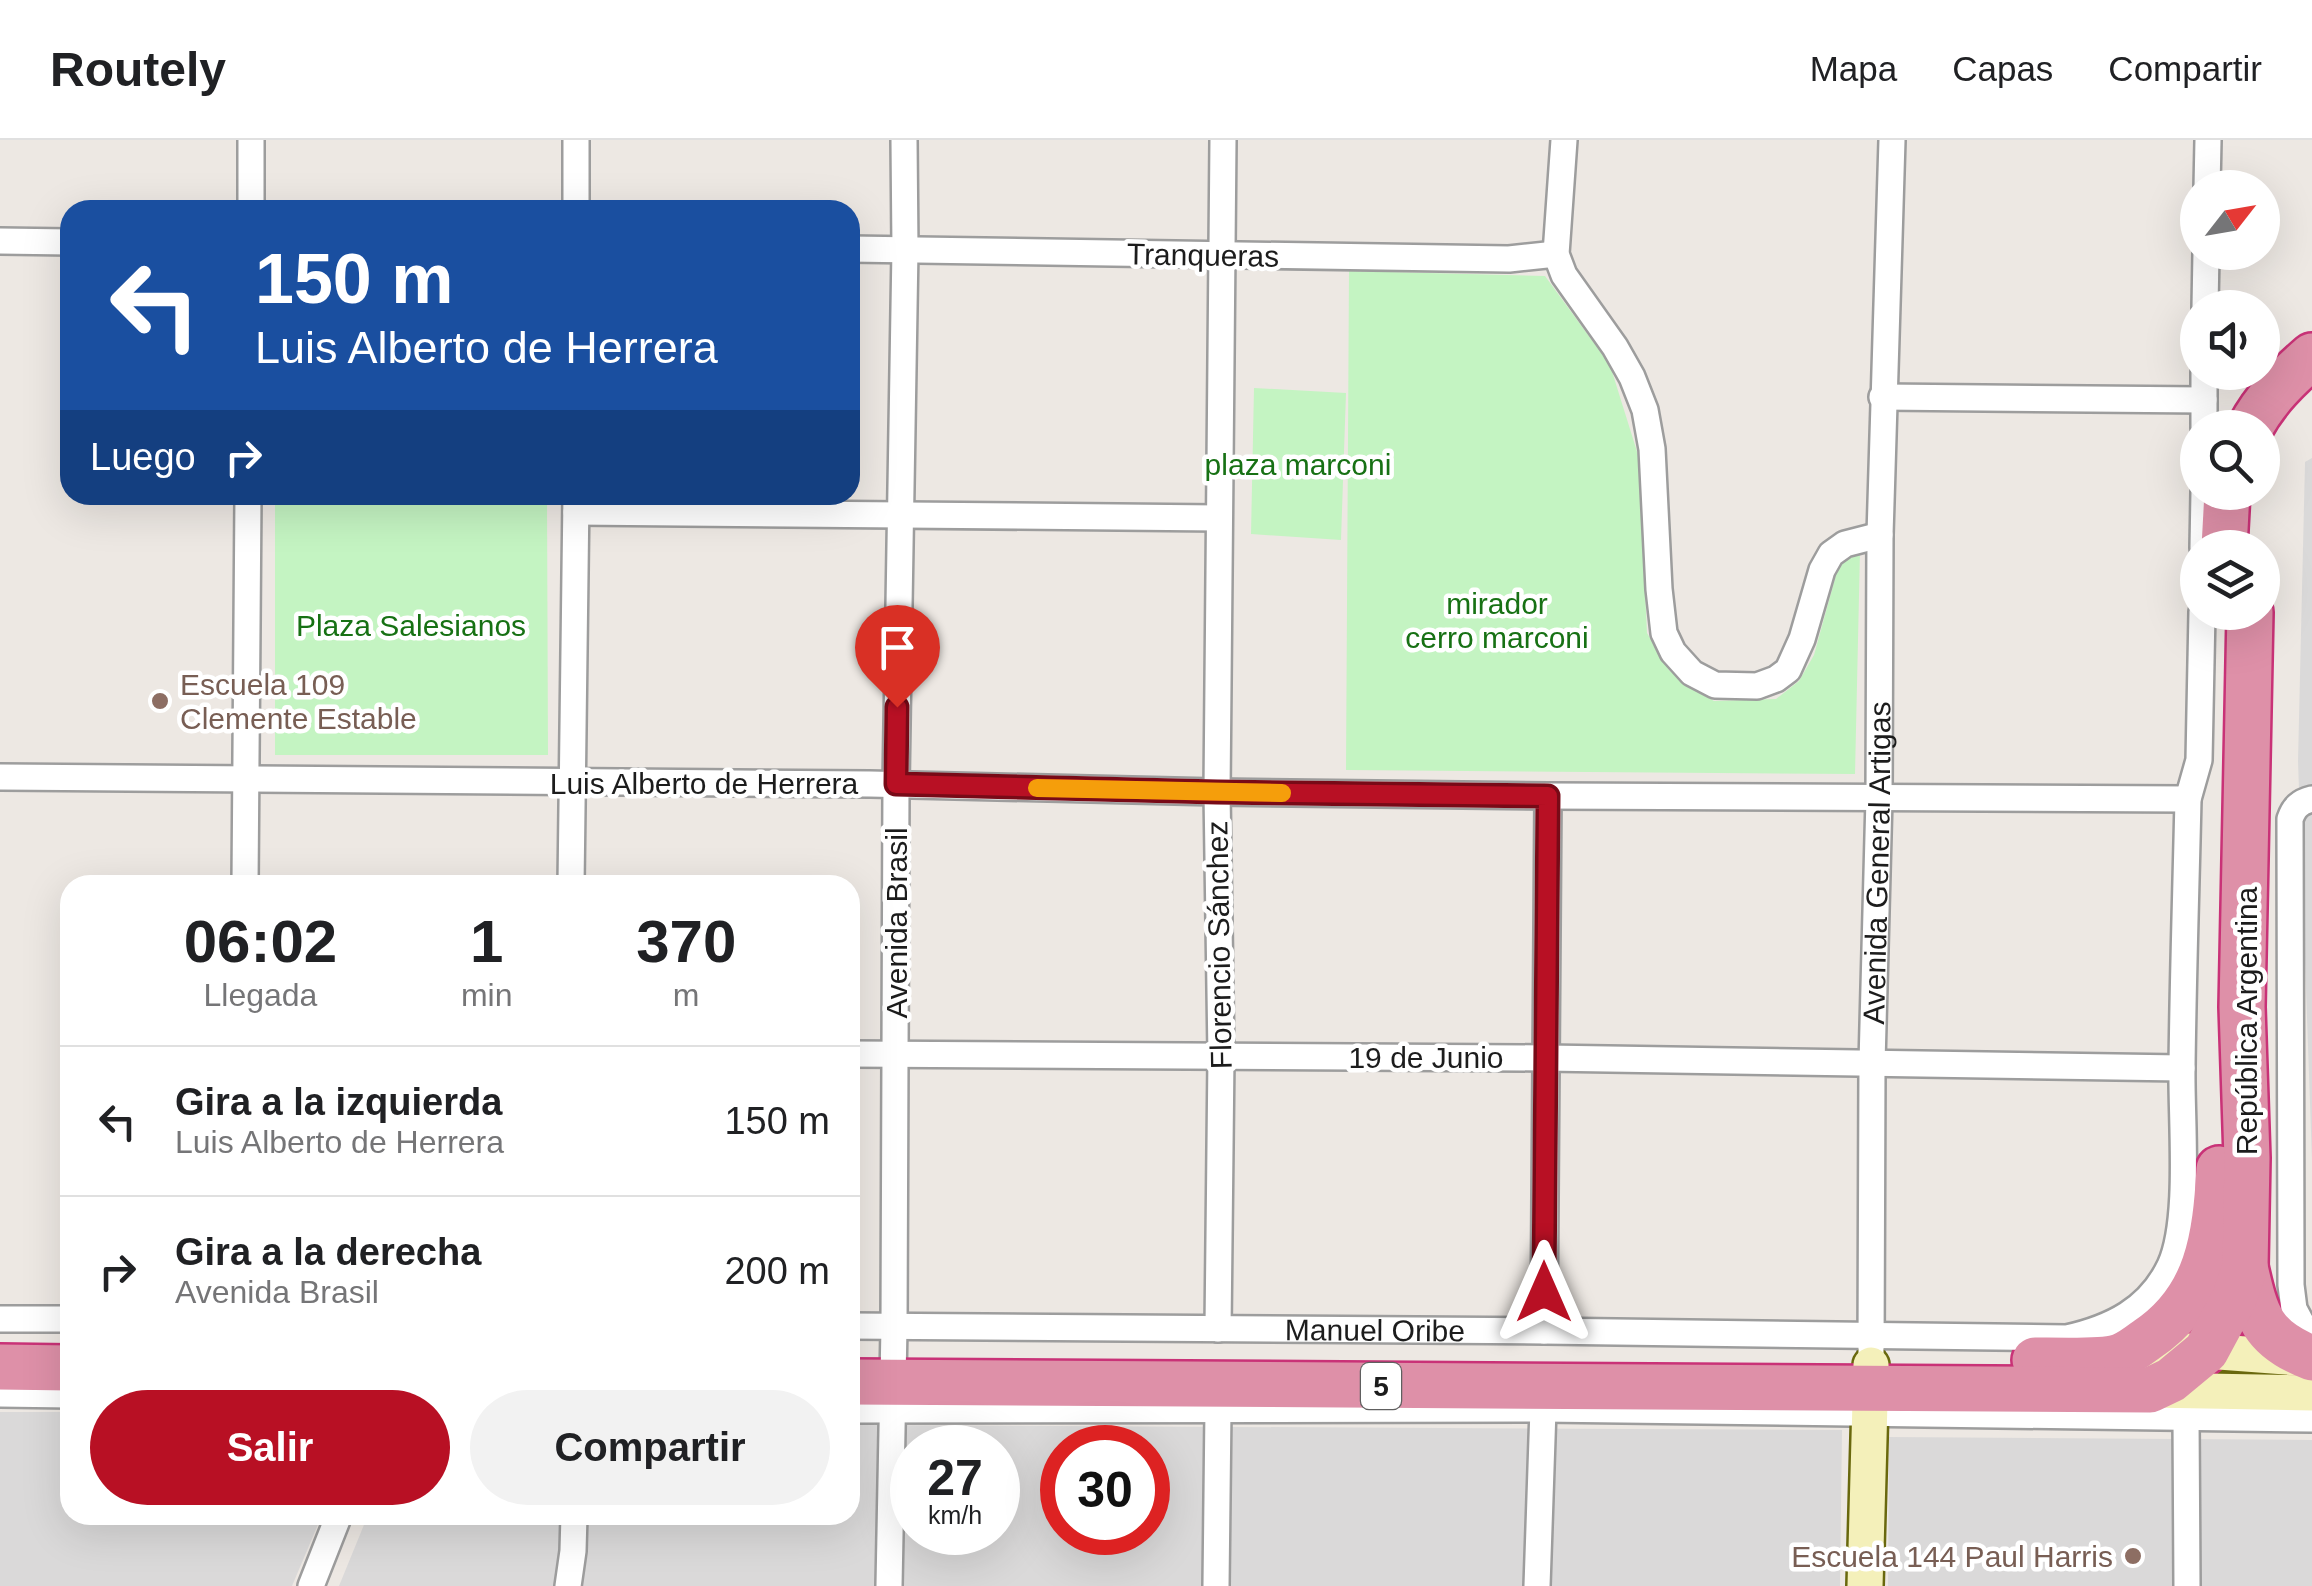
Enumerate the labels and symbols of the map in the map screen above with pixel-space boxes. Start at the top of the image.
north arrow [2180,170,2280,270]
street label: Tranqueras [1127,237,1279,273]
park label: plaza marconi [1205,448,1391,481]
park label: mirador cerro marconi [1405,587,1589,654]
pin [855,605,940,708]
park label: Plaza Salesianos [296,609,526,642]
place label: Escuela 109 Clemente Estable [180,668,417,735]
marker: Escuela 109 Clemente Estable [149,690,171,712]
street label: Avenida General Artigas [1857,701,1896,1025]
street label: Luis Alberto de Herrera [550,767,859,800]
street label: Florencio Sánchez [1200,820,1238,1070]
street label: Avenida Brasil [880,827,913,1019]
street label: República Argentina [2230,886,2263,1155]
street label: 19 de Junio [1348,1041,1504,1074]
position arrow [1492,1240,1596,1344]
street label: Manuel Oribe [1285,1313,1465,1347]
road number: 5 [1361,1363,1401,1409]
speed limit sign: 30 [1040,1425,1170,1555]
place label: Escuela 144 Paul Harris [1791,1540,2113,1573]
marker: Escuela 144 Paul Harris [2122,1545,2144,1567]

